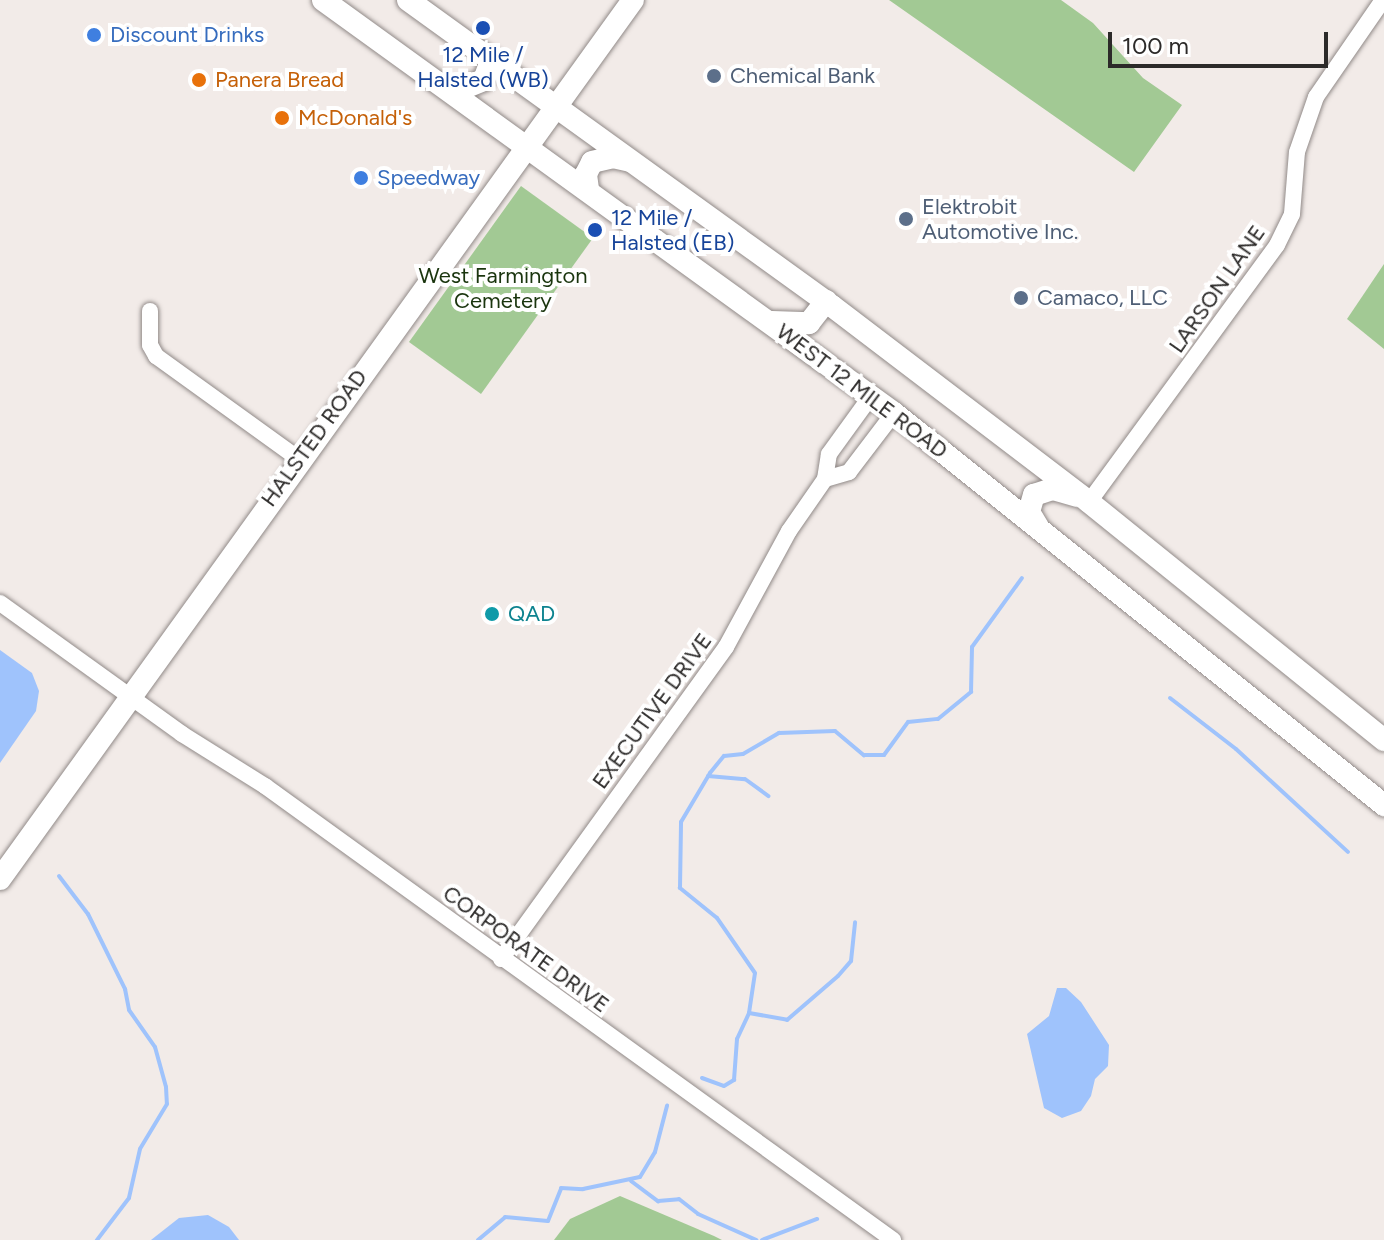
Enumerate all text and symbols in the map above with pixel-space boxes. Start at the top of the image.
scale bar [1112,16,1332,66]
marker: 12 Mile / Halsted (WB) [474,19,492,37]
place label: Discount Drinks [110,22,264,48]
marker: Discount Drinks [85,26,103,44]
text: 100 m [1122,31,1189,60]
place label: 12 Mile / Halsted (WB) [417,41,549,92]
place label: Chemical Bank [730,63,875,89]
place label: Panera Bread [215,67,344,93]
marker: Chemical Bank [705,67,723,85]
marker: Panera Bread [190,71,208,89]
place label: McDonald's [298,105,412,131]
marker: McDonald's [273,109,291,127]
place label: Speedway [377,165,480,191]
marker: Speedway [352,169,370,187]
place label: Elektrobit Automotive Inc. [922,193,1078,244]
place label: 12 Mile / Halsted (EB) [611,204,734,256]
marker: Elektrobit Automotive Inc. [897,210,915,228]
street label: LARSON LANE [1163,220,1271,358]
marker: 12 Mile / Halsted (EB) [586,221,604,239]
park label: West Farmington Cemetery [418,262,588,314]
place label: Camaco, LLC [1037,285,1168,311]
marker: Camaco, LLC [1012,289,1030,307]
street label: WEST 12 MILE ROAD [771,318,953,464]
street label: HALSTED ROAD [255,364,373,512]
place label: QAD [508,601,555,627]
marker: QAD [483,605,501,623]
street label: EXECUTIVE DRIVE [587,628,717,794]
street label: CORPORATE DRIVE [438,880,614,1018]

